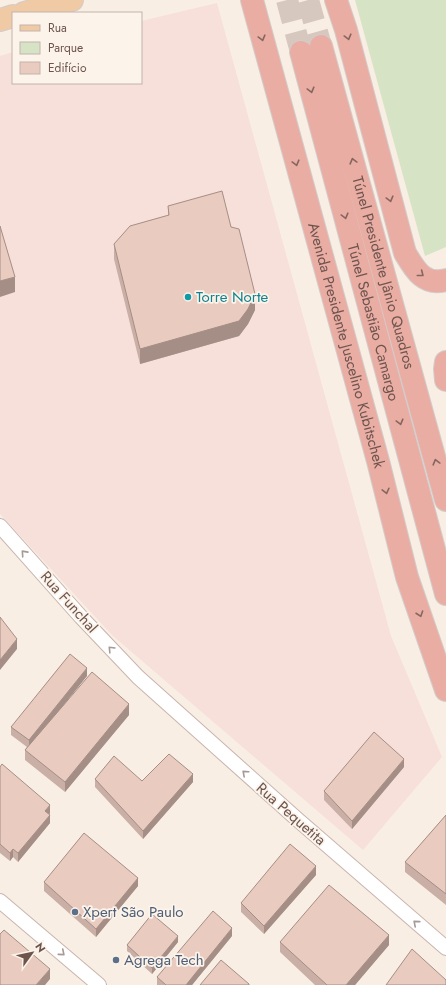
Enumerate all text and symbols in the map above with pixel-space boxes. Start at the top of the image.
legend [12,12,142,84]
text: Rua [48,19,67,37]
one-way arrow [343,33,352,40]
one-way arrow [257,34,266,41]
text: Parque [48,39,83,57]
text: Edifício [48,59,87,77]
one-way arrow [306,86,315,93]
one-way arrow [349,158,357,164]
one-way arrow [292,160,300,166]
street label: Túnel Presidente Jânio Quadros [346,174,420,371]
one-way arrow [386,196,394,202]
one-way arrow [340,212,349,219]
street label: Avenida Presidente Juscelino Kubitschek [302,220,390,471]
street label: Túnel Sebastião Camargo [342,241,405,404]
one-way arrow [417,270,424,277]
place label: Torre Norte [196,286,269,308]
marker: Torre Norte [183,292,193,302]
one-way arrow [396,419,404,425]
one-way arrow [432,459,440,465]
one-way arrow [381,488,389,494]
one-way arrow [21,550,28,558]
street label: Rua Funchal [35,566,103,638]
one-way arrow [415,610,424,617]
one-way arrow [109,646,116,654]
one-way arrow [242,770,249,777]
street label: Rua Pequetita [251,778,331,850]
place label: Xpert São Paulo [83,901,184,923]
marker: Xpert São Paulo [70,907,80,917]
one-way arrow [414,920,421,927]
north arrow [12,933,52,973]
text: N [31,940,49,956]
one-way arrow [57,949,65,956]
place label: Agrega Tech [124,949,204,971]
marker: Agrega Tech [111,955,121,965]

